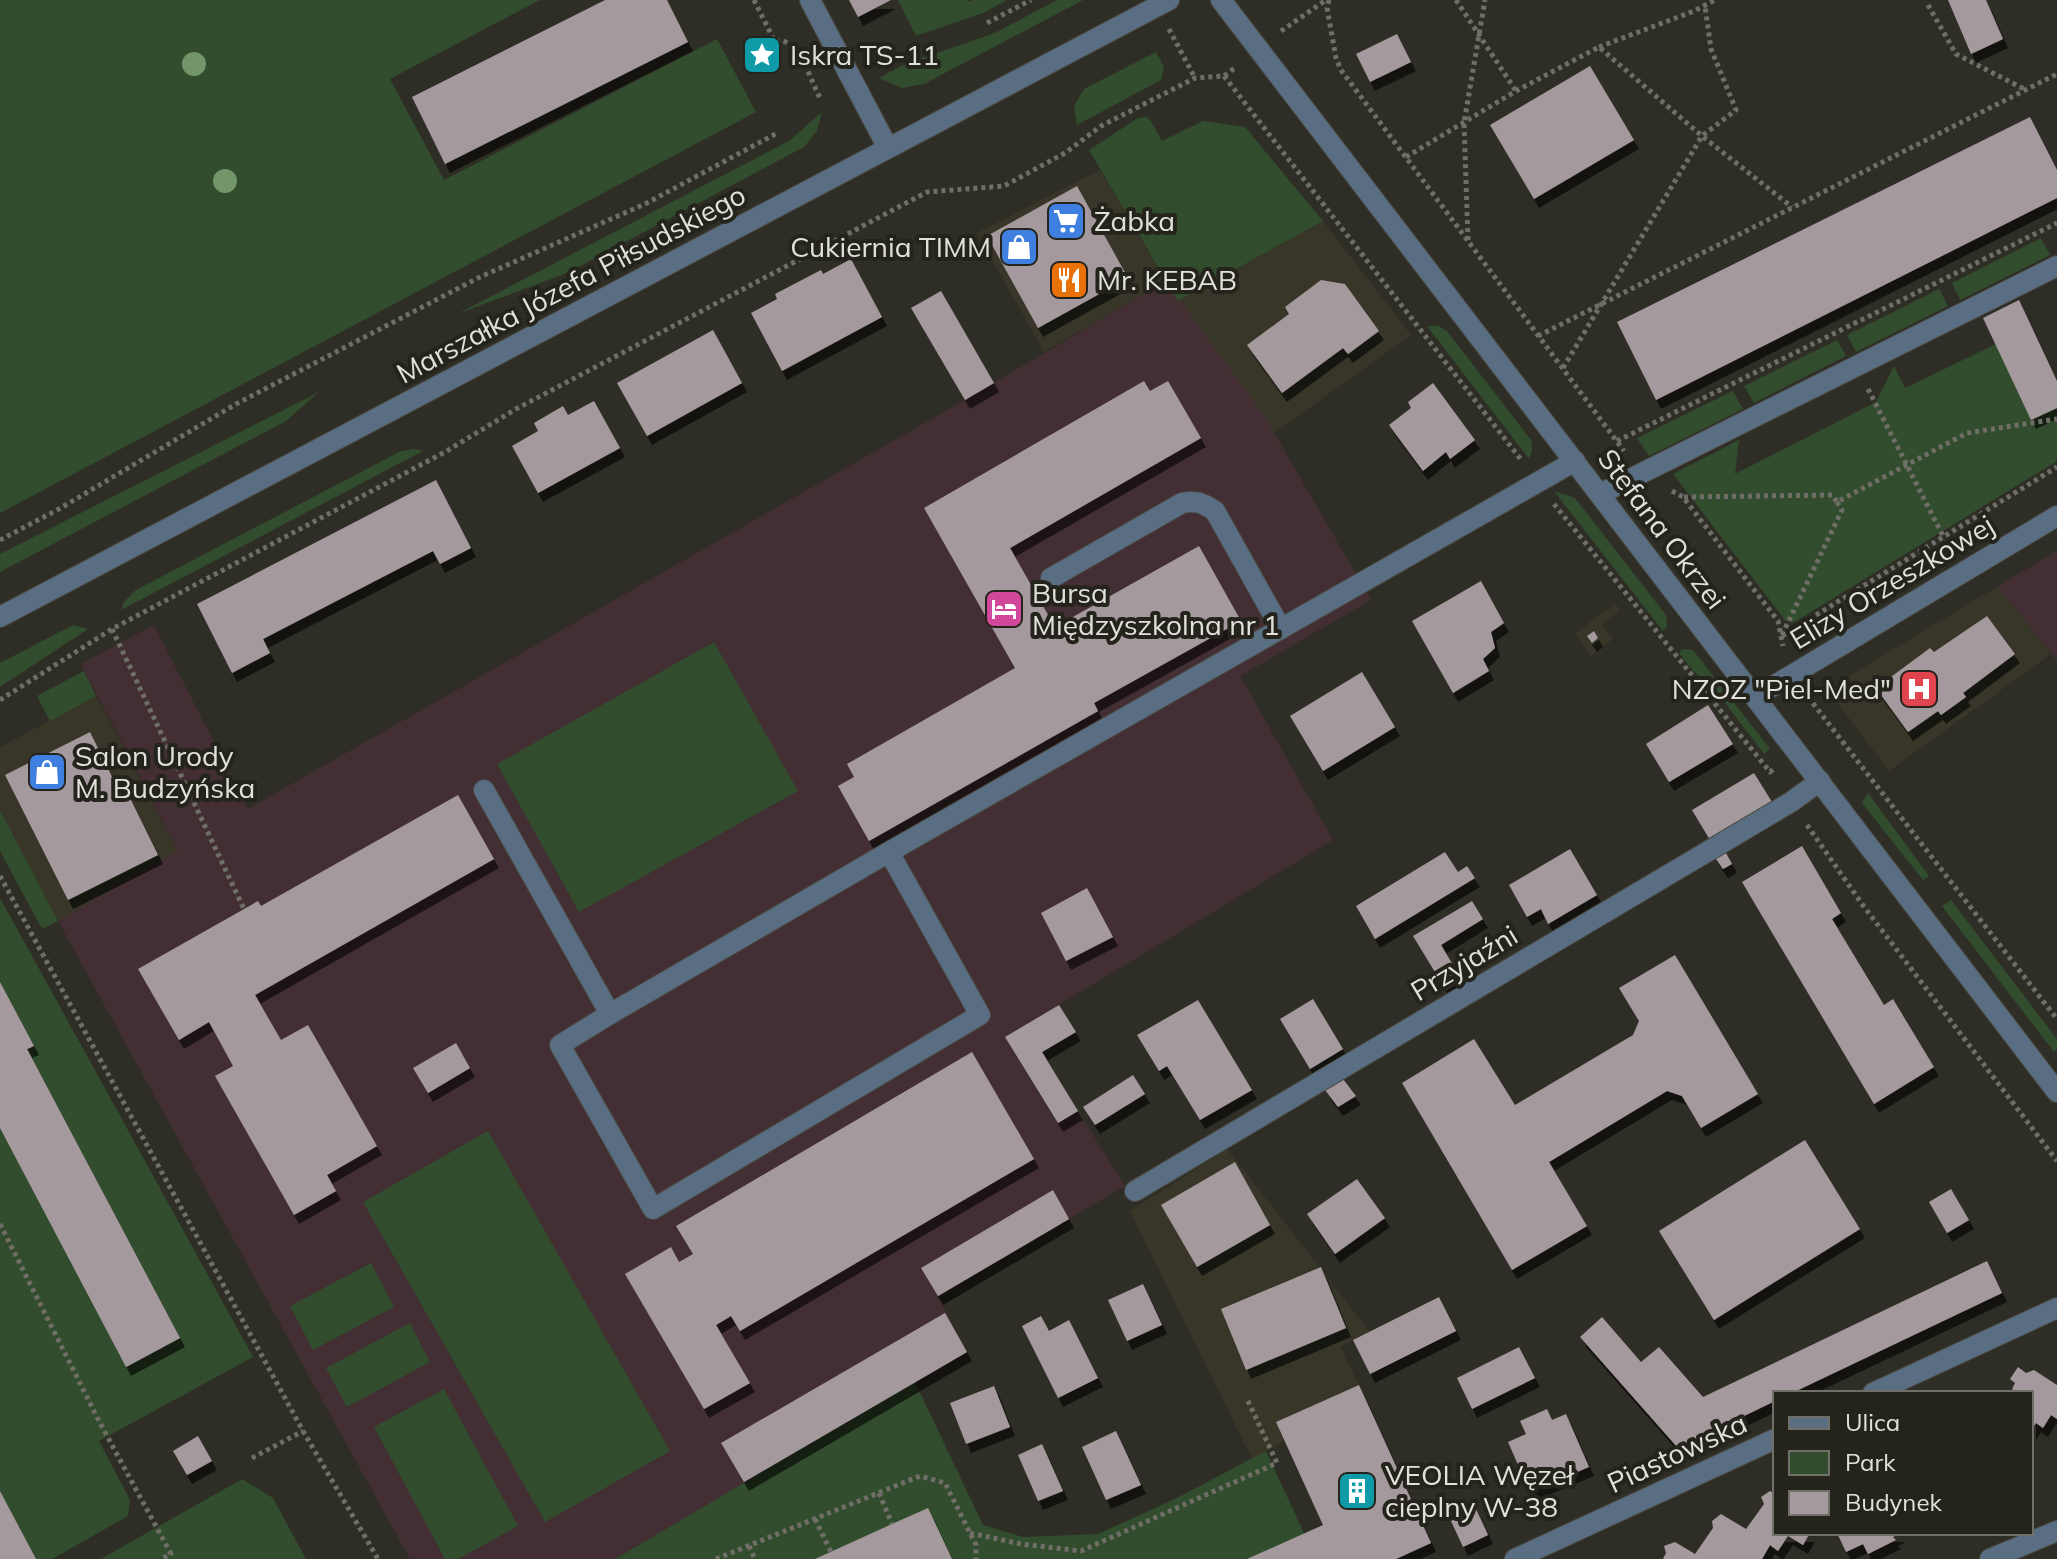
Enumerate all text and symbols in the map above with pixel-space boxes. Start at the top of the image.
place icon: Iskra TS-11 [741,34,783,76]
place label: Iskra TS-11 [790,37,939,72]
street label: Marszałka Józefa Piłsudskiego [390,177,751,391]
supermarket icon: Żabka [1045,200,1087,242]
place label: Żabka [1094,203,1175,238]
shop icon: Cukiernia TIMM [998,226,1040,268]
place label: Cukiernia TIMM [790,229,991,264]
restaurant icon: Mr. KEBAB [1048,259,1090,301]
place label: Mr. KEBAB [1097,262,1237,297]
street label: Stefana Okrzei [1591,442,1734,616]
street label: Elizy Orzeszkowej [1783,507,2000,656]
place label: Bursa Międzyszkolna nr 1 [1032,575,1280,642]
hotel icon: Bursa Międzyszkolna nr 1 [983,588,1025,630]
hospital icon: NZOZ "Piel-Med" [1898,668,1940,710]
place label: NZOZ "Piel-Med" [1672,671,1891,706]
place label: Salon Urody M. Budzyńska [75,738,255,805]
shop icon: Salon Urody M. Budzyńska [26,751,68,793]
street label: Przyjaźni [1404,917,1524,1008]
legend [1773,1391,2033,1535]
street label: Piastowska [1601,1405,1752,1500]
text: Ulica [1845,1407,1900,1437]
text: Park [1845,1447,1896,1477]
place label: VEOLIA Węzeł cieplny W-38 [1385,1457,1575,1524]
building icon: VEOLIA Węzeł cieplny W-38 [1336,1470,1378,1512]
text: Budynek [1845,1487,1942,1517]

